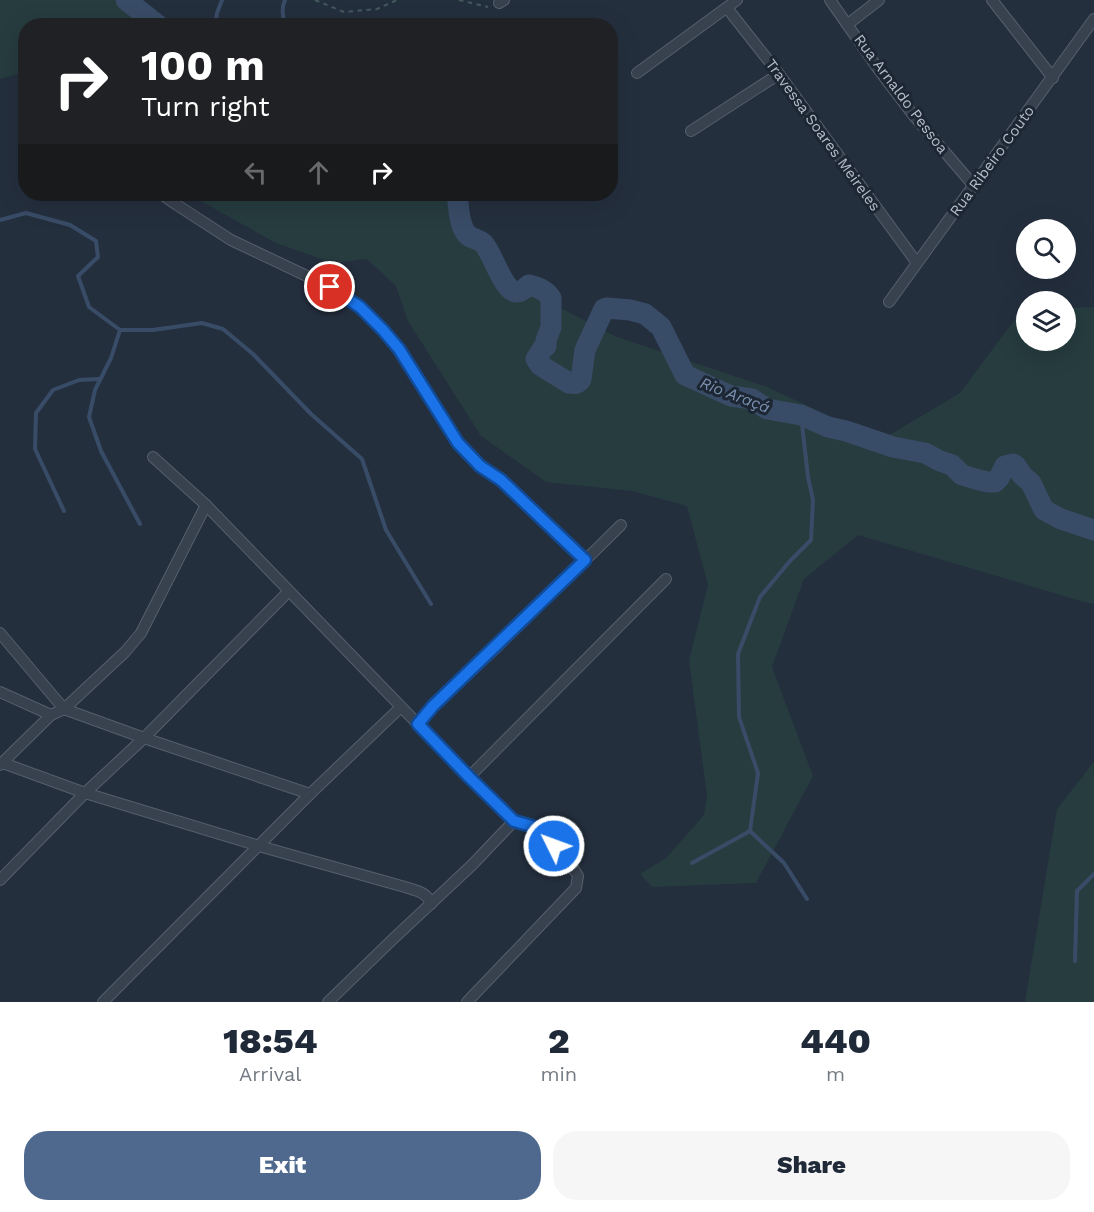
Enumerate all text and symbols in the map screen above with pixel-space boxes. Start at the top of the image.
street label: Rua Arnaldo Pessoa [850,31,952,158]
text: 100 m [141,41,265,90]
icon: right [42,42,120,120]
street label: Travessa Soares Meireles [762,56,884,215]
text: Turn right [141,91,270,123]
street label: Rua Ribeiro Couto [946,102,1038,220]
icon: left [239,156,272,189]
icon: ahead [302,156,335,189]
icon: right [365,156,398,189]
map controls [1016,219,1076,351]
button: search [1016,219,1076,279]
pin [304,261,355,312]
icon: arrive [313,270,346,303]
button: layers [1016,291,1076,351]
water label: Rio Araçá [698,373,773,417]
position arrow [522,814,586,878]
text: 18:54 [223,1020,317,1062]
text: 2 [548,1020,570,1062]
text: 440 [800,1020,871,1062]
text: Arrival [239,1062,301,1086]
text: min [540,1062,577,1086]
text: m [826,1062,845,1086]
button: Exit [24,1131,541,1200]
button: Share [553,1131,1070,1200]

